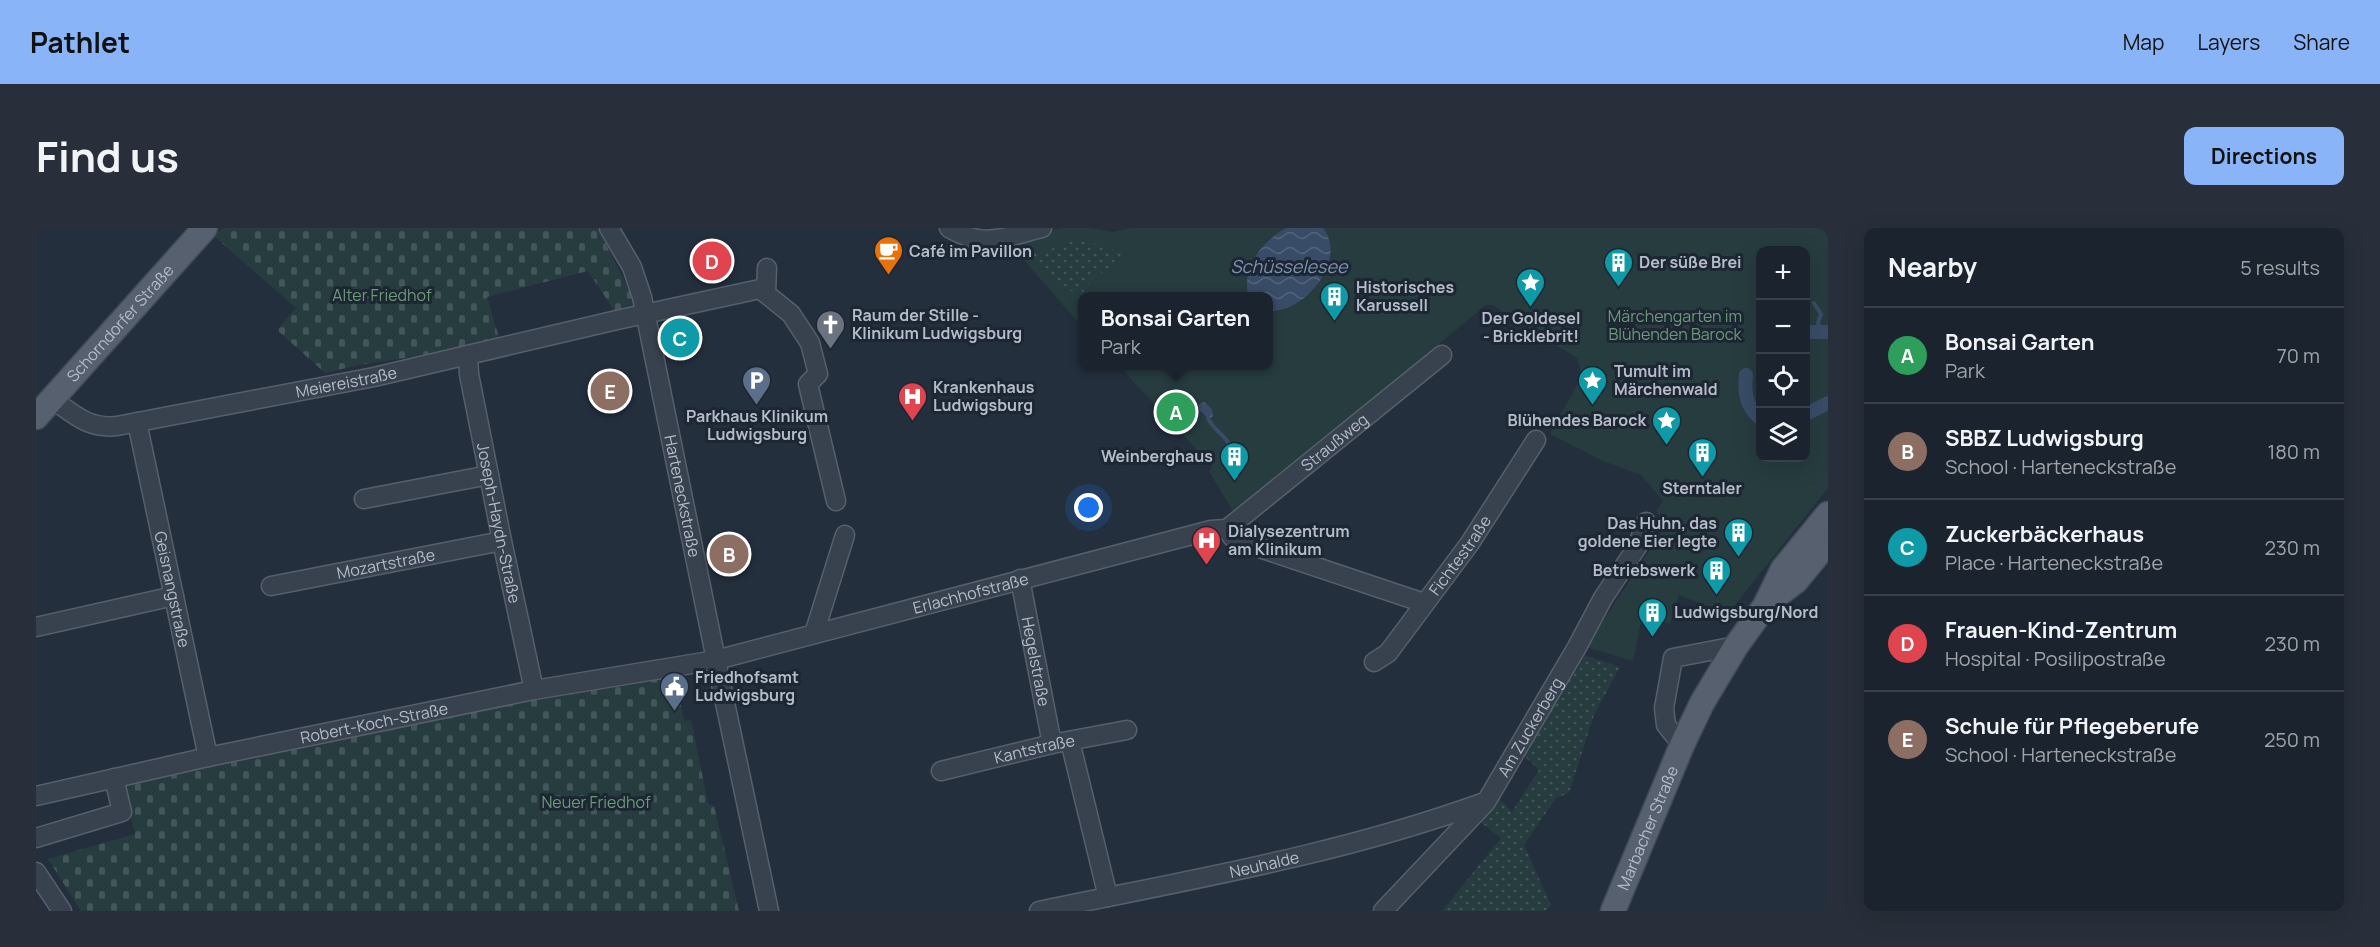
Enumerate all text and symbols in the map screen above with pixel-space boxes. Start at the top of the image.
text: Pathlet [30,23,130,61]
text: Map [2123,28,2164,56]
text: Layers [2197,28,2260,56]
text: Share [2293,28,2350,56]
text: Find us [36,127,179,185]
button: Directions [2184,127,2344,185]
cafe icon: Café im Pavillon [872,235,904,277]
pin: D [692,238,732,284]
place label: Café im Pavillon [909,240,1032,262]
building icon: Der süße Brei [1602,246,1634,288]
map controls [1756,246,1810,462]
button: + [1756,246,1810,300]
text: Nearby [1888,249,1977,285]
place label: Der süße Brei [1639,251,1742,273]
water label: Schüsselesee [1230,254,1349,278]
text: 5 results [2240,254,2320,281]
street label: Schorndorfer Straße [61,259,179,387]
place icon: Der Goldesel - Bricklebrit! [1515,266,1547,308]
place label: Historisches Karussell [1356,276,1454,316]
building icon: Historisches Karussell [1319,280,1351,322]
park label: Alter Friedhof [332,284,432,306]
popup [1078,292,1273,370]
button: − [1756,300,1810,354]
text: Bonsai Garten [1101,303,1250,333]
place label: Raum der Stille - Klinikum Ludwigsburg [852,304,1022,344]
park label: Märchengarten im Blühenden Barock [1608,305,1743,345]
place label: Der Goldesel - Bricklebrit! [1482,307,1580,347]
church icon: Raum der Stille - Klinikum Ludwigsburg [815,308,847,350]
pin: C [660,316,700,360]
text: Bonsai Garten [1945,327,2095,357]
text: Park [1101,333,1141,360]
text: A [1901,342,1914,369]
text: 70 m [2277,342,2320,369]
button: locate [1756,354,1810,408]
text: Park [1945,357,1985,384]
place label: Tumult im Märchenwald [1614,360,1718,400]
street label: Meiereistraße [294,361,399,403]
parking icon: Parkhaus Klinikum Ludwigsburg [741,364,773,406]
place icon: Tumult im Märchenwald [1577,364,1609,406]
pin: E [590,368,630,414]
place label: Krankenhaus Ludwigsburg [933,376,1035,416]
hospital icon: Krankenhaus Ludwigsburg [896,380,928,422]
pin: A [1156,390,1196,435]
place icon: Blühendes Barock [1651,404,1683,446]
place label: Parkhaus Klinikum Ludwigsburg [686,405,828,445]
street label: Straußweg [1296,408,1372,476]
button: layers [1756,408,1810,462]
place label: Blühendes Barock [1508,409,1646,431]
text: SBBZ Ludwigsburg [1945,423,2144,453]
street label: Harteneckstraße [659,433,706,559]
building icon: Sterntaler [1686,436,1718,478]
text: B [1901,438,1914,465]
text: 180 m [2267,438,2320,465]
building icon: Weinberghaus [1218,440,1250,482]
street label: Joseph-Haydn-Straße [472,441,526,605]
place label: Weinberghaus [1101,445,1213,467]
text: School · Harteneckstraße [1945,453,2177,480]
place label: Sterntaler [1662,477,1742,499]
your location [1074,493,1103,522]
street label: Fichtestraße [1424,511,1496,600]
place label: Das Huhn, das goldene Eier legte [1578,512,1717,552]
building icon: Das Huhn, das goldene Eier legte [1722,516,1754,558]
text: Zuckerbäckerhaus [1945,519,2144,549]
place label: Dialysezentrum am Klinikum [1228,520,1350,560]
hospital icon: Dialysezentrum am Klinikum [1191,524,1223,566]
street label: Geisnangstraße [149,529,195,649]
pin: B [710,532,748,576]
text: C [1900,534,1915,561]
text: 230 m [2264,534,2320,561]
street label: Mozartstraße [335,543,437,584]
text: Place · Harteneckstraße [1945,549,2163,576]
building icon: Betriebswerk [1700,554,1732,596]
place label: Betriebswerk [1593,559,1695,581]
street label: Erlachhofstraße [911,567,1031,619]
building icon: Ludwigsburg/Nord [1637,596,1669,638]
place label: Ludwigsburg/Nord [1674,601,1818,623]
street label: Hegelstraße [1017,615,1055,708]
text: Frauen-Kind-Zentrum [1945,615,2177,645]
text: D [1900,630,1915,657]
text: 230 m [2264,630,2320,657]
text: Hospital · Posilipostraße [1945,645,2166,672]
place label: Friedhofsamt Ludwigsburg [695,666,799,706]
public building icon: Friedhofsamt Ludwigsburg [658,670,690,712]
street label: Am Zuckerberg [1492,673,1568,781]
street label: Robert-Koch-Straße [298,697,450,749]
text: Schule für Pflegeberufe [1945,711,2199,741]
text: E [1902,726,1913,753]
text: 250 m [2264,726,2320,753]
street label: Kantstraße [992,729,1077,769]
text: School · Harteneckstraße [1945,741,2177,768]
street label: Marbacher Straße [1612,762,1683,893]
park label: Neuer Friedhof [541,791,651,813]
street label: Neuhalde [1227,846,1301,883]

